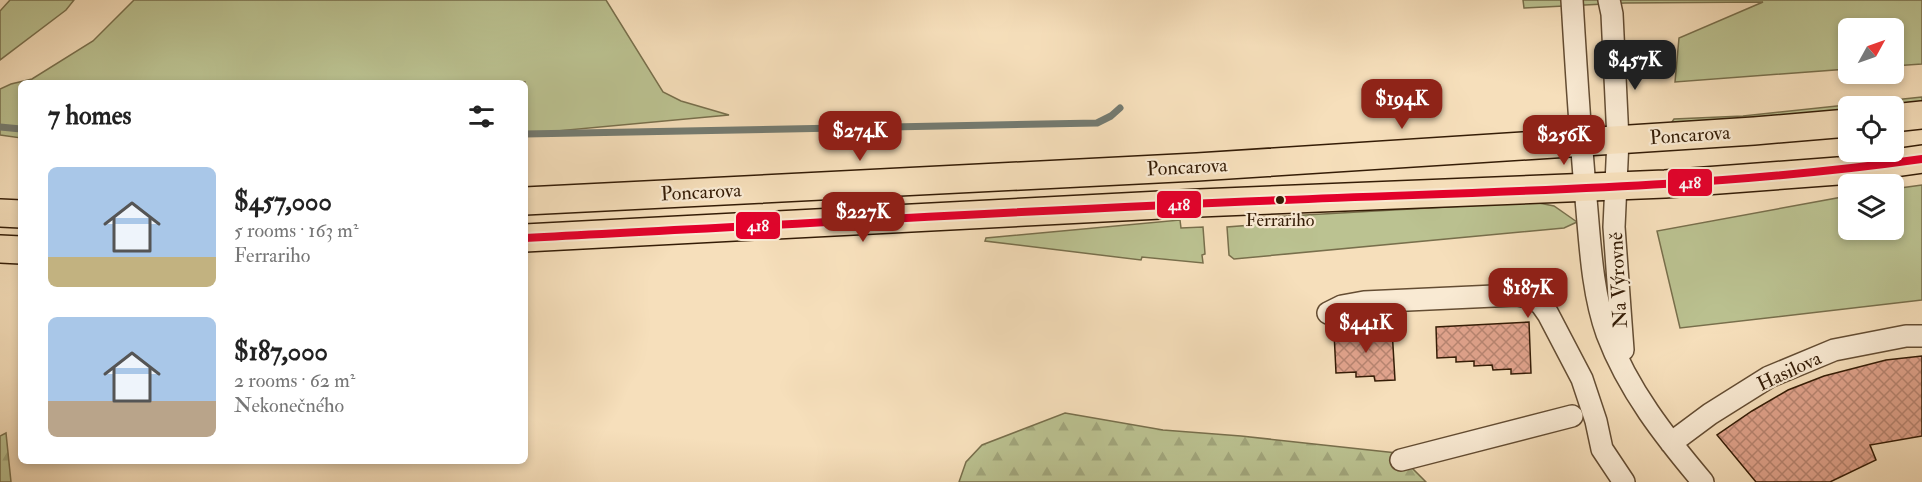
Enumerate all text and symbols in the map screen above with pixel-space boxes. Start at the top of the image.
north arrow [1838,18,1904,84]
map controls [1838,18,1904,240]
pin: $457K [1593,40,1677,91]
text: $457K [1608,47,1662,72]
pin: $194K [1360,79,1444,130]
text: $194K [1375,86,1429,111]
button: locate [1838,96,1904,162]
text: 7 homes [48,100,131,132]
icon: filters [465,100,498,133]
pin: $274K [818,111,902,162]
pin: $256K [1522,115,1606,166]
text: $274K [833,118,887,143]
street label: Poncarova [1649,120,1732,150]
text: $256K [1537,122,1591,147]
street label: Poncarova [1146,152,1229,182]
line badge: 418 [1667,168,1713,197]
text: 418 [1678,173,1701,193]
button: layers [1838,174,1904,240]
street label: Poncarova [660,177,743,207]
text: $457,000 [234,186,332,218]
line badge: 418 [1156,190,1202,219]
icon: home [96,191,168,263]
pin: $227K [821,192,905,243]
marker: Ferrariho [1274,194,1286,206]
text: 418 [1167,195,1190,215]
text: $227K [836,199,890,224]
place label: Ferrariho [1246,209,1315,232]
line badge: 418 [735,211,781,240]
text: 418 [746,216,769,236]
text: 5 rooms · 163 m² [234,218,359,243]
street label: Na Výrovně [1603,231,1633,329]
text: Ferrariho [234,243,310,268]
pin: $187K [1486,268,1570,319]
text: $187K [1502,275,1554,300]
pin: $441K [1324,303,1408,354]
text: $441K [1339,310,1393,335]
text: $187,000 [234,336,328,368]
icon: home [96,341,168,413]
street label: Hasilova [1753,345,1826,397]
text: 2 rooms · 62 m² [234,368,355,393]
text: Nekonečného [234,393,344,418]

